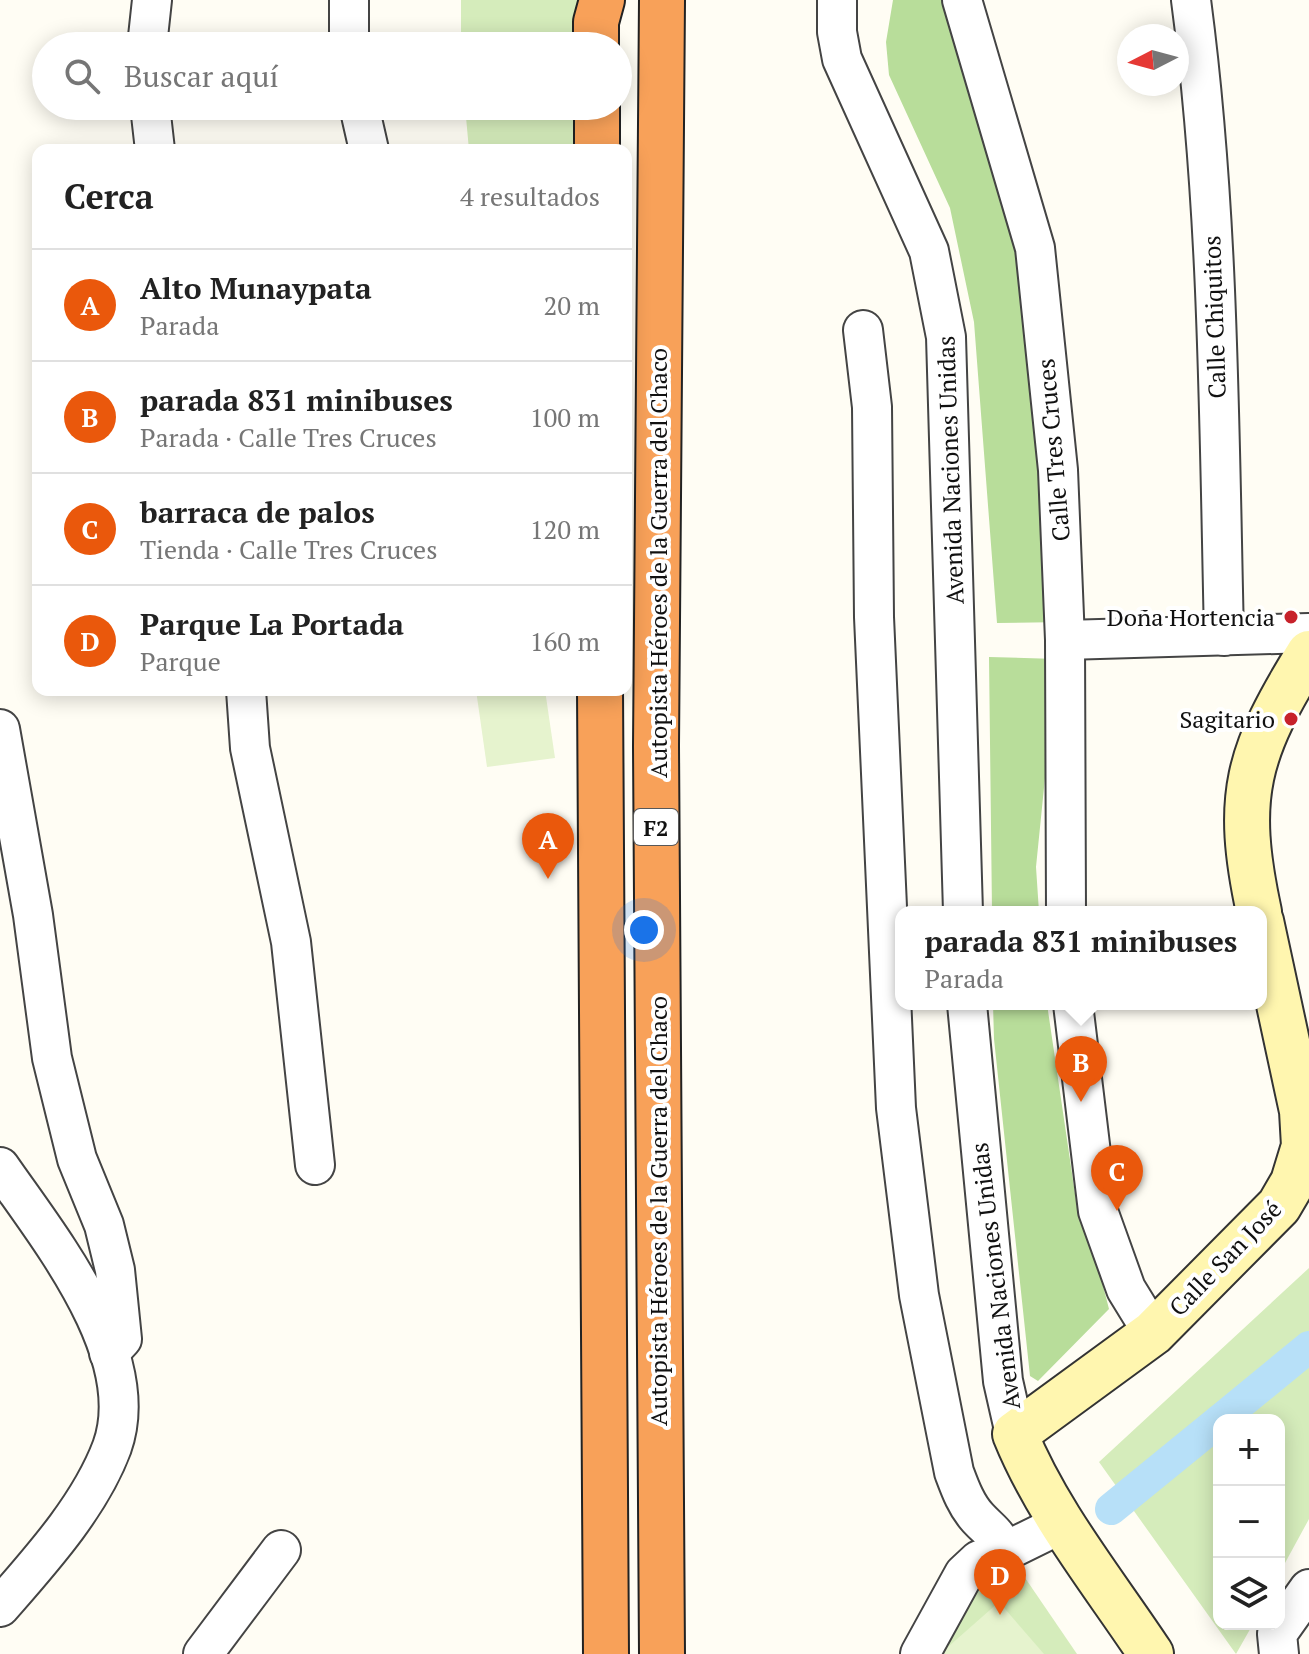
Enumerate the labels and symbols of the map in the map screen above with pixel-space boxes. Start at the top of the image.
north arrow [1117,24,1189,96]
street label: Calle Chiquitos [1195,235,1233,399]
street label: Avenida Naciones Unidas [929,335,971,605]
street label: Autopista Héroes de la Guerra del Chaco [642,348,674,778]
street label: Calle Tres Cruces [1029,357,1077,543]
place label: Doña Hortencia [1107,601,1275,633]
marker: Doña Hortencia [1282,608,1300,626]
place label: Sagitario [1179,703,1275,735]
marker: Sagitario [1282,710,1300,728]
road number: F2 [634,809,678,845]
pin: A [522,813,574,879]
your location [624,910,664,950]
street label: Autopista Héroes de la Guerra del Chaco [642,996,674,1426]
pin: B [1055,1036,1107,1102]
street label: Avenida Naciones Unidas [963,1141,1027,1411]
pin: C [1091,1145,1143,1211]
street label: Calle San José [1162,1193,1288,1323]
pin: D [974,1549,1026,1615]

